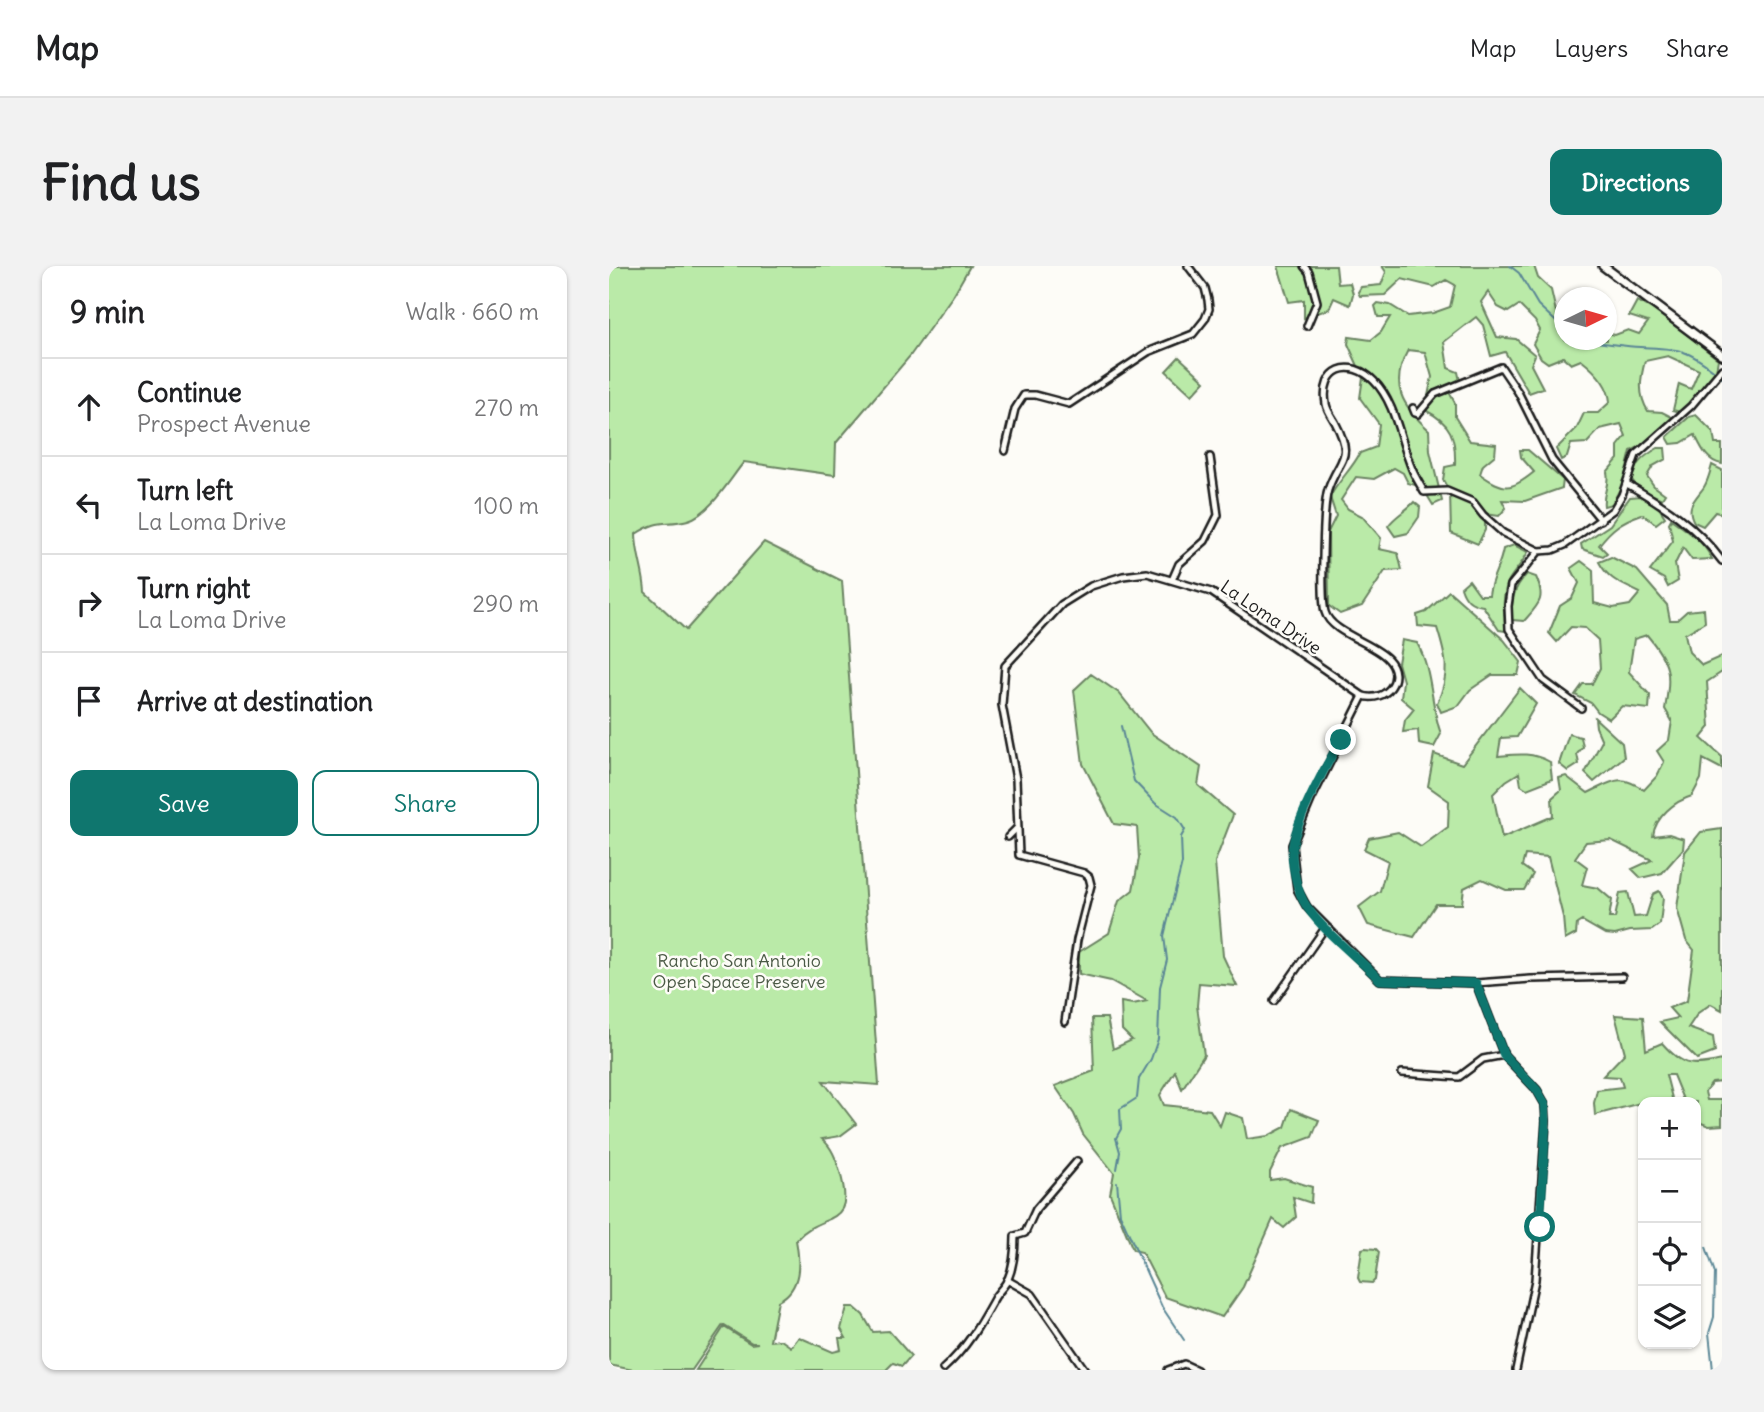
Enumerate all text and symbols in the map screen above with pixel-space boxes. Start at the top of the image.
text: Map [35,27,99,69]
text: Map [1470,33,1516,63]
text: Layers [1554,33,1628,63]
text: Share [1666,33,1729,63]
button: Directions [1550,149,1722,215]
text: Find us [42,152,200,213]
north arrow [1554,287,1617,350]
text: 9 min [70,293,145,331]
text: Walk · 660 m [405,297,539,326]
text: Continue [137,376,242,409]
icon: ahead [70,388,108,426]
text: 270 m [474,393,539,422]
text: Prospect Avenue [137,409,311,438]
text: Turn left [137,474,233,507]
icon: left [70,486,108,524]
text: 100 m [474,491,539,520]
text: La Loma Drive [137,507,286,536]
text: Turn right [137,572,250,605]
street label: La Loma Drive [1216,575,1326,659]
icon: right [70,584,108,622]
text: 290 m [472,589,539,618]
text: La Loma Drive [137,605,286,634]
icon: arrive [70,682,108,720]
text: Arrive at destination [137,685,373,718]
route end [1325,724,1356,755]
button: Save [70,770,298,836]
button: Share [312,770,539,836]
park label: Rancho San Antonio Open Space Preserve [653,949,825,993]
map controls [1638,1097,1701,1349]
button: + [1638,1097,1701,1160]
button: − [1638,1160,1701,1223]
route start [1524,1211,1555,1242]
button: locate [1638,1223,1701,1286]
button: layers [1638,1286,1701,1349]

